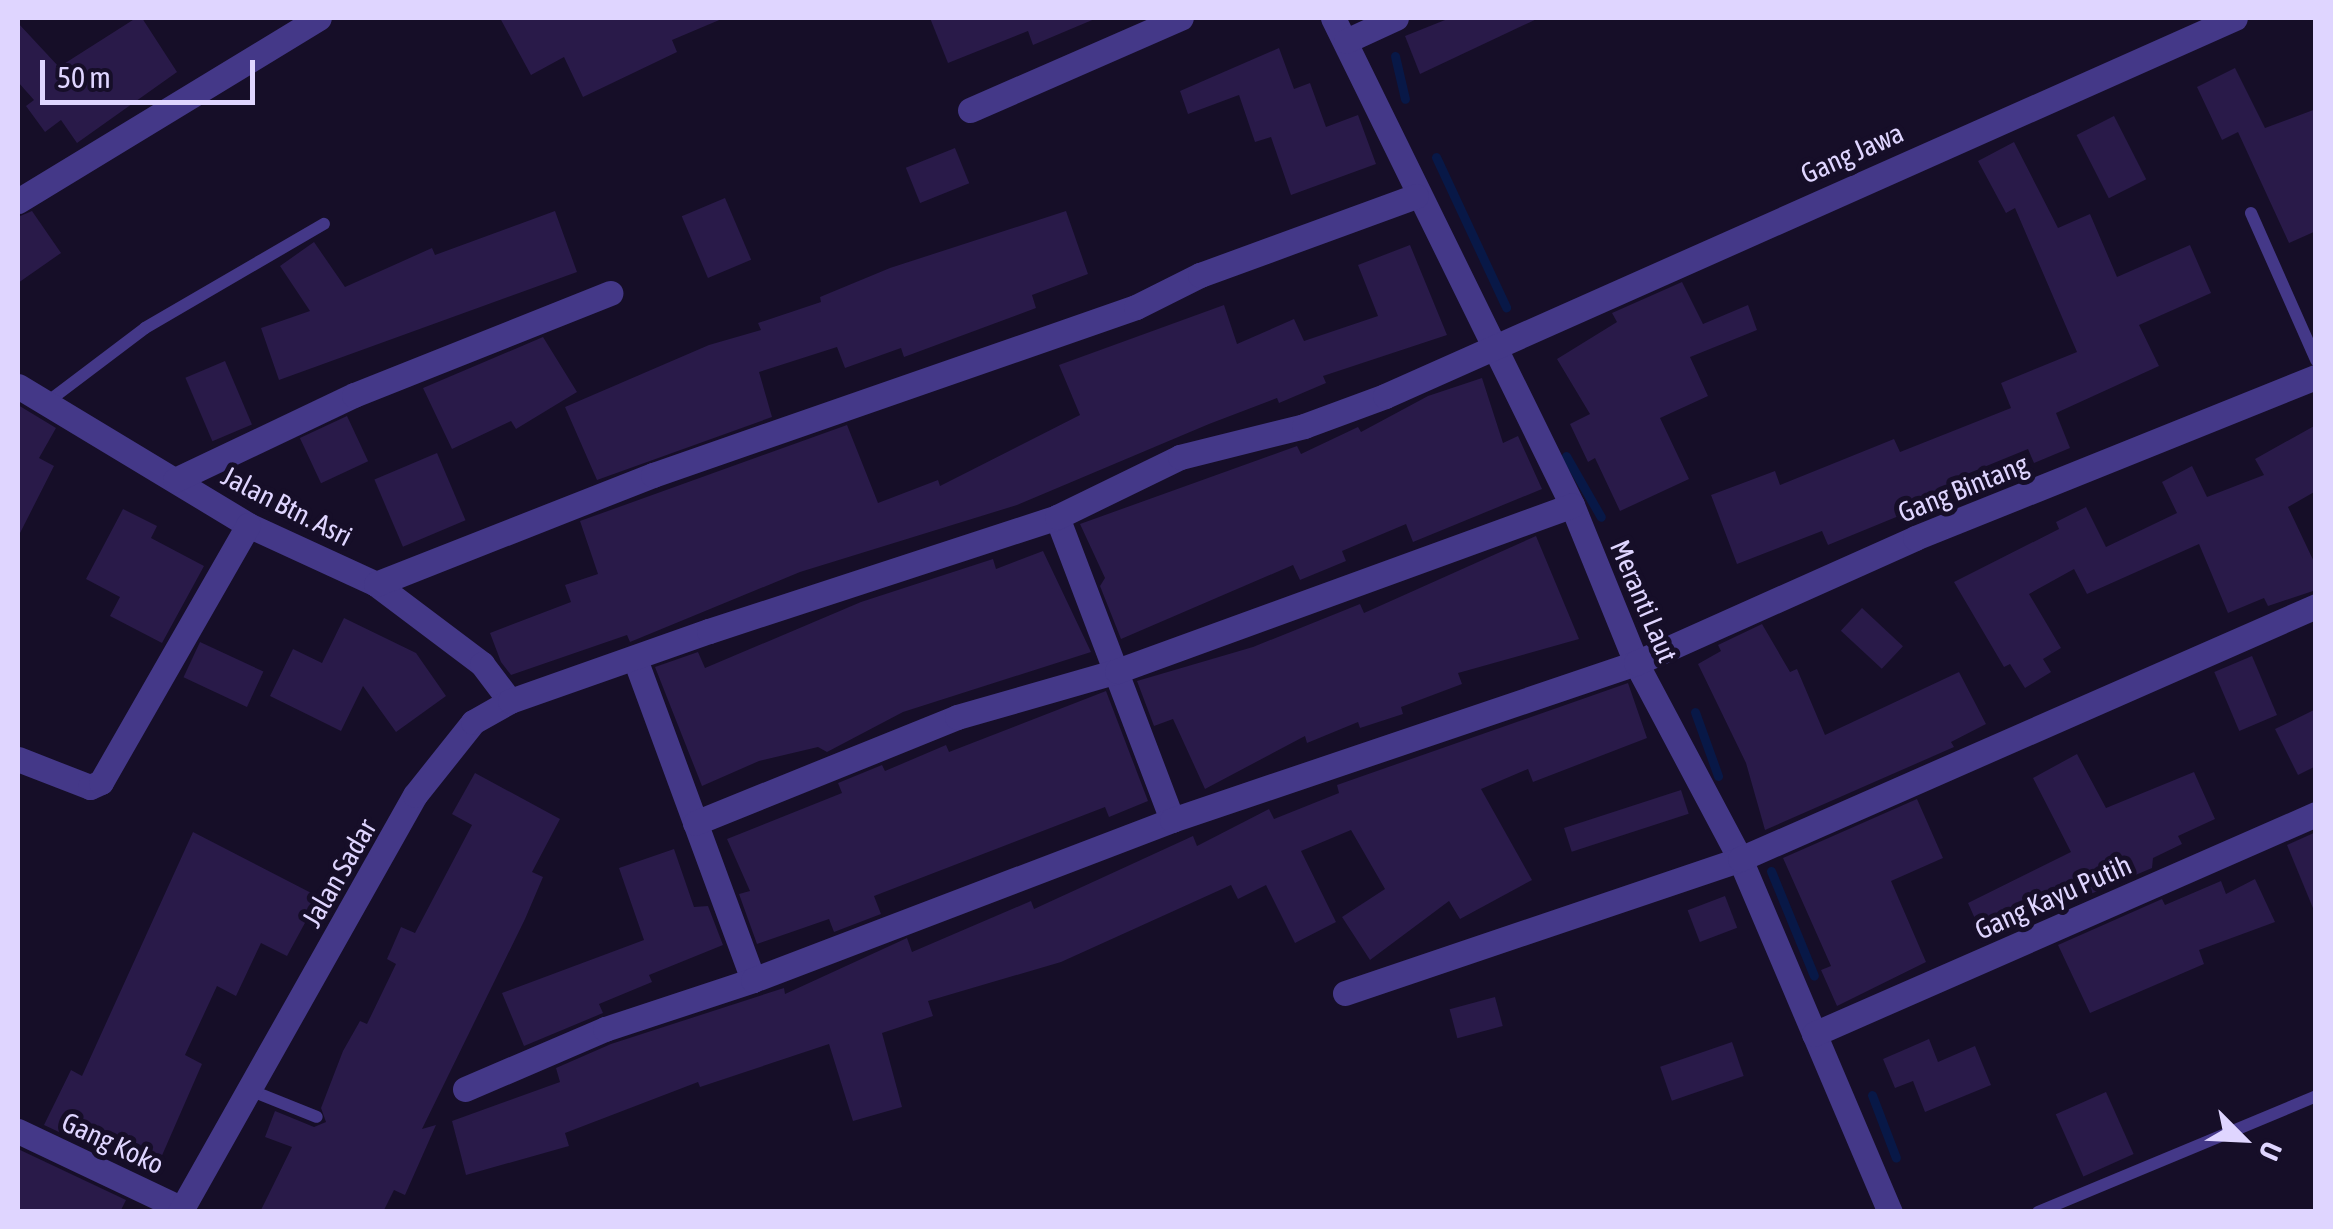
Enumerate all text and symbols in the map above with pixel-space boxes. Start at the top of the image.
scale bar [45,40,260,102]
text: 50 m [57,60,111,94]
street label: Gang Jawa [1795,116,1909,190]
street label: Gang Bintang [1893,447,2033,529]
street label: Jalan Btn. Asri [216,459,358,553]
street label: Meranti Laut [1603,535,1685,667]
street label: Jalan Sadar [295,813,383,933]
street label: Gang Kayu Putih [1970,848,2136,946]
north arrow [2193,1089,2293,1189]
street label: Gang Koko [57,1105,169,1181]
text: U [2252,1137,2288,1165]

